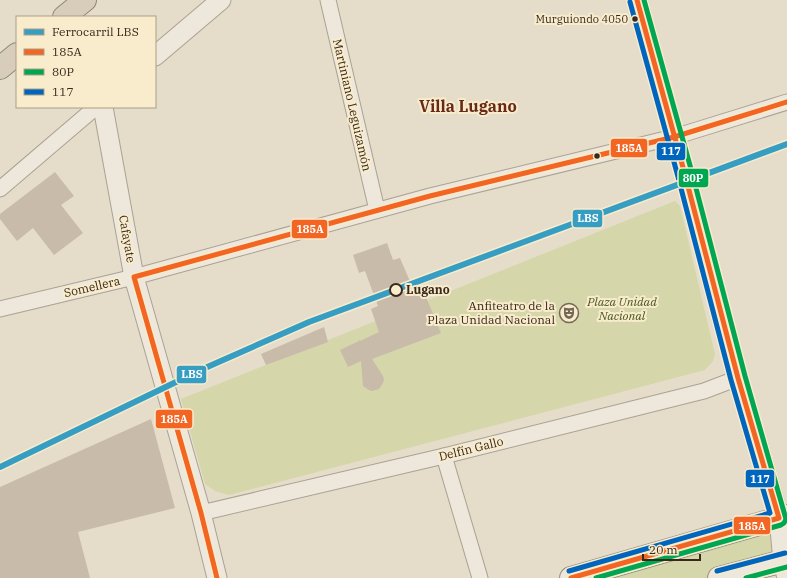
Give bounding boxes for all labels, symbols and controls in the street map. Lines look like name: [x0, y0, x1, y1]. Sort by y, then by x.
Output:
place label: Murguiondo 4050: [535, 12, 628, 26]
marker: Murguiondo 4050: [630, 14, 640, 24]
legend: [16, 16, 156, 108]
text: Ferrocarril LBS: [52, 24, 139, 39]
street label: Martiniano Leguizamón: [330, 37, 375, 173]
text: 185A: [52, 44, 83, 59]
text: 80P: [52, 64, 74, 79]
text: 117: [52, 84, 74, 99]
district label: Villa Lugano: [419, 96, 517, 116]
line badge: 185A: [610, 138, 648, 158]
text: 185A: [615, 141, 643, 155]
line badge: 117: [656, 142, 686, 161]
text: 117: [661, 144, 681, 158]
unlabelled marker: [592, 151, 602, 161]
line badge: 80P: [678, 168, 709, 188]
text: 80P: [683, 171, 704, 185]
line badge: LBS: [572, 209, 603, 228]
text: LBS: [577, 211, 599, 225]
street label: Cafayate: [116, 214, 139, 264]
line badge: 185A: [291, 219, 328, 239]
text: 185A: [296, 222, 324, 236]
street label: Somellera: [62, 273, 122, 300]
place label: Lugano: [406, 282, 450, 297]
marker: Lugano: [389, 283, 403, 297]
park label: Plaza Unidad Nacional: [586, 294, 657, 323]
place label: Anfiteatro de la Plaza Unidad Nacional: [427, 298, 555, 327]
theatre icon: Anfiteatro de la Plaza Unidad Nacional: [558, 302, 580, 324]
line badge: LBS: [176, 365, 207, 384]
text: LBS: [181, 367, 203, 381]
line badge: 185A: [155, 409, 193, 429]
text: 185A: [160, 412, 188, 426]
street label: Delfín Gallo: [437, 433, 505, 464]
line badge: 117: [745, 469, 775, 488]
text: 117: [750, 472, 770, 486]
line badge: 185A: [733, 516, 771, 535]
text: 185A: [738, 519, 766, 533]
scale bar: [643, 536, 700, 562]
text: 20 m: [649, 542, 678, 557]

